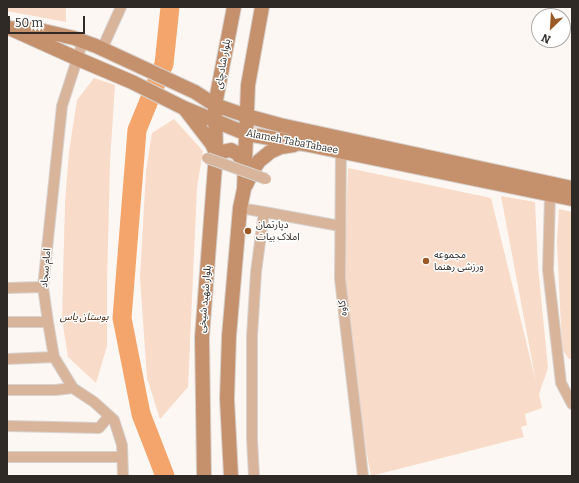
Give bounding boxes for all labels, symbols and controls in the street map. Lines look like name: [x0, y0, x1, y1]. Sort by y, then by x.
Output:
scale bar: [10, 8, 87, 34]
north arrow: [531, 8, 571, 48]
text: 50 m: [15, 16, 43, 30]
text: N: [540, 31, 553, 46]
street label: بلوار شادچای: [213, 38, 233, 90]
street label: Alameh TabaTabaee: [245, 127, 339, 157]
place label: دپارتمان املاک بیات: [256, 219, 300, 242]
marker: دپارتمان املاک بیات: [243, 226, 253, 236]
street label: امام سجاد: [38, 248, 54, 288]
place label: مجموعه ورزشی رهنما: [434, 249, 484, 272]
marker: مجموعه ورزشی رهنما: [421, 256, 431, 266]
street label: بلوار شهید شیخی: [196, 265, 214, 333]
street label: کاوه: [336, 300, 350, 316]
park label: بوستان یاس: [60, 311, 108, 323]

